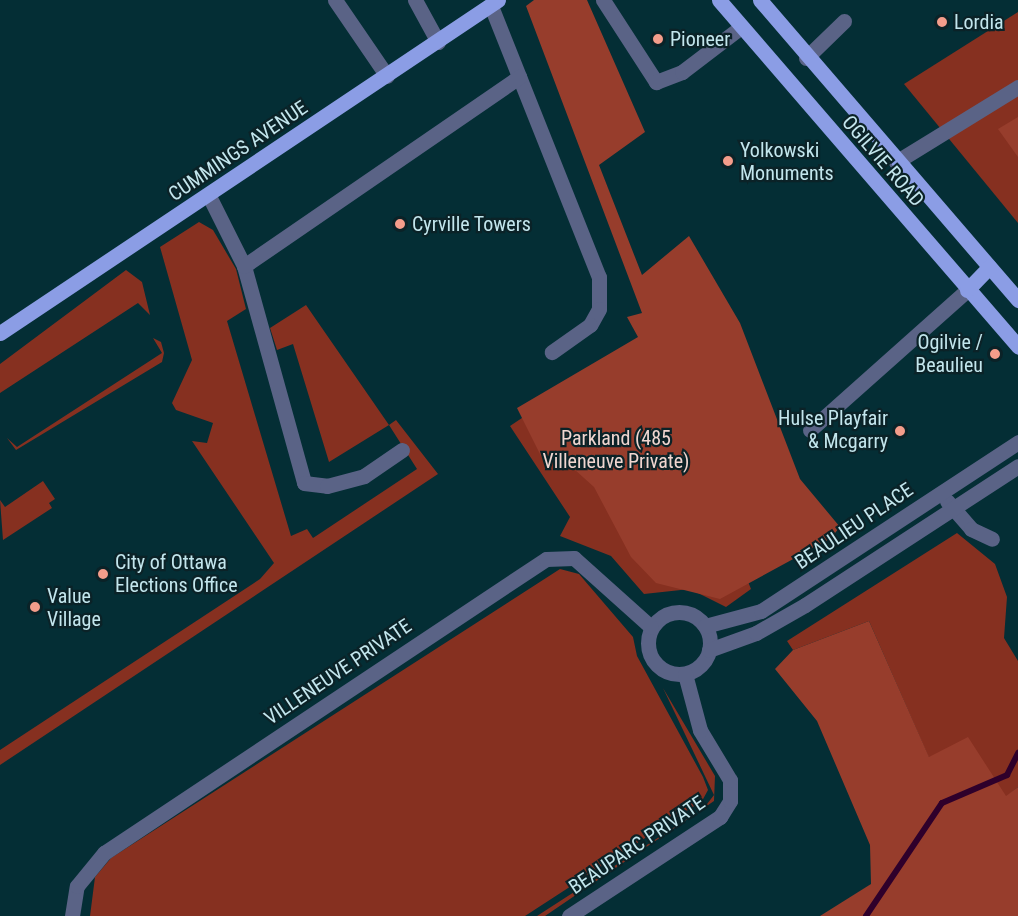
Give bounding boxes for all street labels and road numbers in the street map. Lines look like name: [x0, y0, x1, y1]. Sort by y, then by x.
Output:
street label: CUMMINGS AVENUE: [164, 96, 312, 206]
street label: OGILVIE ROAD: [837, 111, 929, 211]
street label: BEAULIEU PLACE: [790, 478, 918, 574]
street label: VILLENEUVE PRIVATE: [260, 614, 416, 730]
street label: BEAUPARC PRIVATE: [564, 791, 710, 899]

